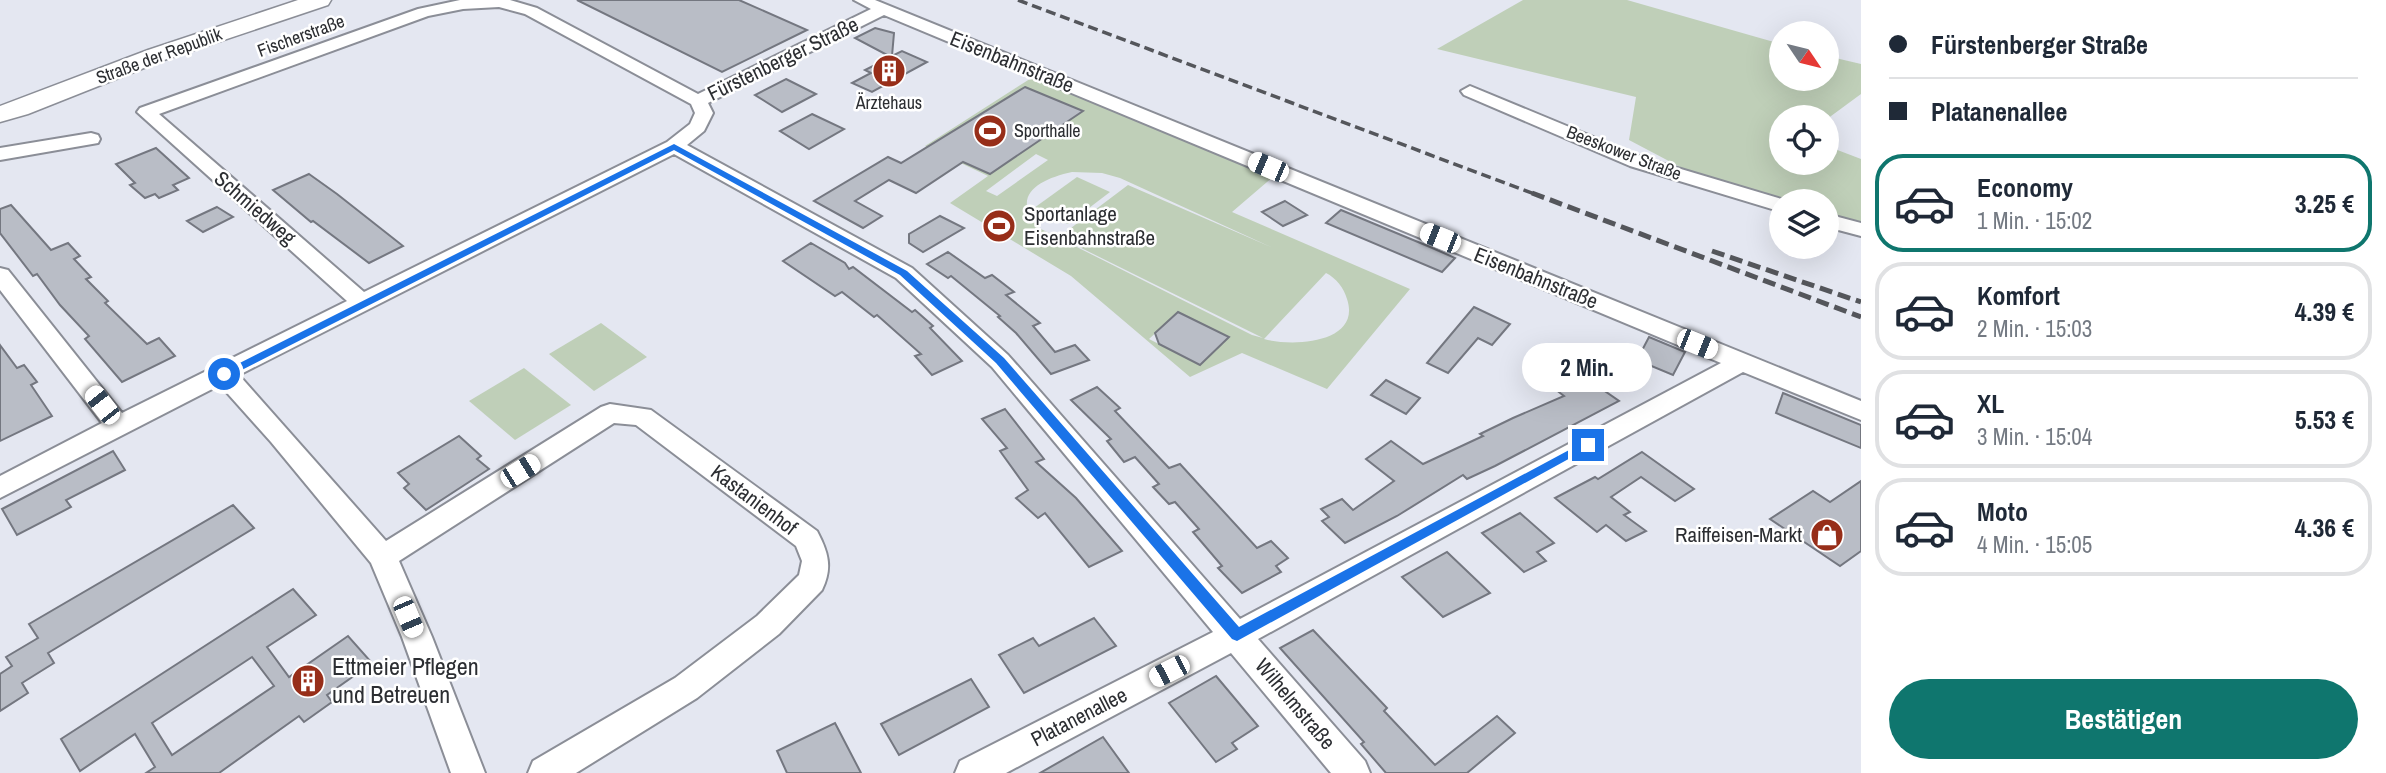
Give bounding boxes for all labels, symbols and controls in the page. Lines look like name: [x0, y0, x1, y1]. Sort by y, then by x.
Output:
street label: Fischerstraße: [254, 8, 348, 63]
street label: Fürstenberger Straße: [702, 9, 863, 108]
street label: Straße der Republik: [92, 21, 226, 90]
north arrow: [1769, 21, 1839, 91]
map controls: [1769, 21, 1839, 259]
street label: Eisenbahnstraße: [946, 24, 1078, 100]
text: Fürstenberger Straße: [1931, 27, 2148, 62]
building icon: Ärztehaus: [870, 52, 908, 90]
place label: Ärztehaus: [855, 90, 922, 115]
text: Platanenallee: [1931, 94, 2067, 129]
button: locate: [1769, 105, 1839, 175]
sports icon: Sporthalle: [971, 112, 1009, 150]
place label: Sporthalle: [1014, 118, 1080, 143]
street label: Beeskower Straße: [1563, 119, 1685, 186]
car: [1245, 149, 1292, 185]
street label: Schmiedweg: [208, 164, 303, 251]
text: Economy: [1977, 170, 2073, 205]
icon: car: [1893, 172, 1956, 235]
text: 3.25 €: [2295, 186, 2354, 221]
button: layers: [1769, 189, 1839, 259]
place label: Sportanlage Eisenbahnstraße: [1024, 199, 1155, 252]
text: 1 Min. · 15:02: [1977, 205, 2092, 236]
sports icon: Sportanlage Eisenbahnstraße: [980, 207, 1018, 245]
car: [1417, 220, 1464, 256]
street label: Eisenbahnstraße: [1470, 240, 1602, 316]
text: Komfort: [1977, 278, 2060, 313]
icon: car: [1893, 280, 1956, 343]
text: 4.39 €: [2295, 294, 2354, 329]
text: 2 Min. · 15:03: [1977, 313, 2092, 344]
car: [1674, 326, 1721, 362]
callout: 2 Min.: [1523, 344, 1653, 392]
text: 2 Min.: [1560, 352, 1614, 383]
route start: [208, 358, 240, 390]
car: [81, 382, 124, 428]
text: XL: [1977, 386, 2004, 421]
icon: car: [1893, 388, 1956, 451]
text: 5.53 €: [2295, 402, 2354, 437]
text: 3 Min. · 15:04: [1977, 421, 2092, 452]
route end: [1572, 429, 1604, 461]
car: [497, 451, 544, 491]
street label: Kastanienhof: [705, 457, 804, 542]
text: Moto: [1977, 494, 2028, 529]
icon: car: [1893, 496, 1956, 559]
text: 4.36 €: [2295, 510, 2354, 545]
shop icon: Raiffeisen-Markt: [1808, 516, 1846, 554]
place label: Raiffeisen-Markt: [1675, 520, 1802, 549]
text: 4 Min. · 15:05: [1977, 529, 2092, 560]
car: [391, 594, 426, 640]
place label: Ettmeier Pflegen und Betreuen: [332, 650, 479, 710]
car: [1146, 652, 1193, 690]
street label: Wilhelmstraße: [1249, 652, 1342, 756]
building icon: Ettmeier Pflegen und Betreuen: [289, 662, 327, 700]
button: Bestätigen: [1889, 679, 2358, 759]
street label: Platanenallee: [1026, 680, 1132, 753]

